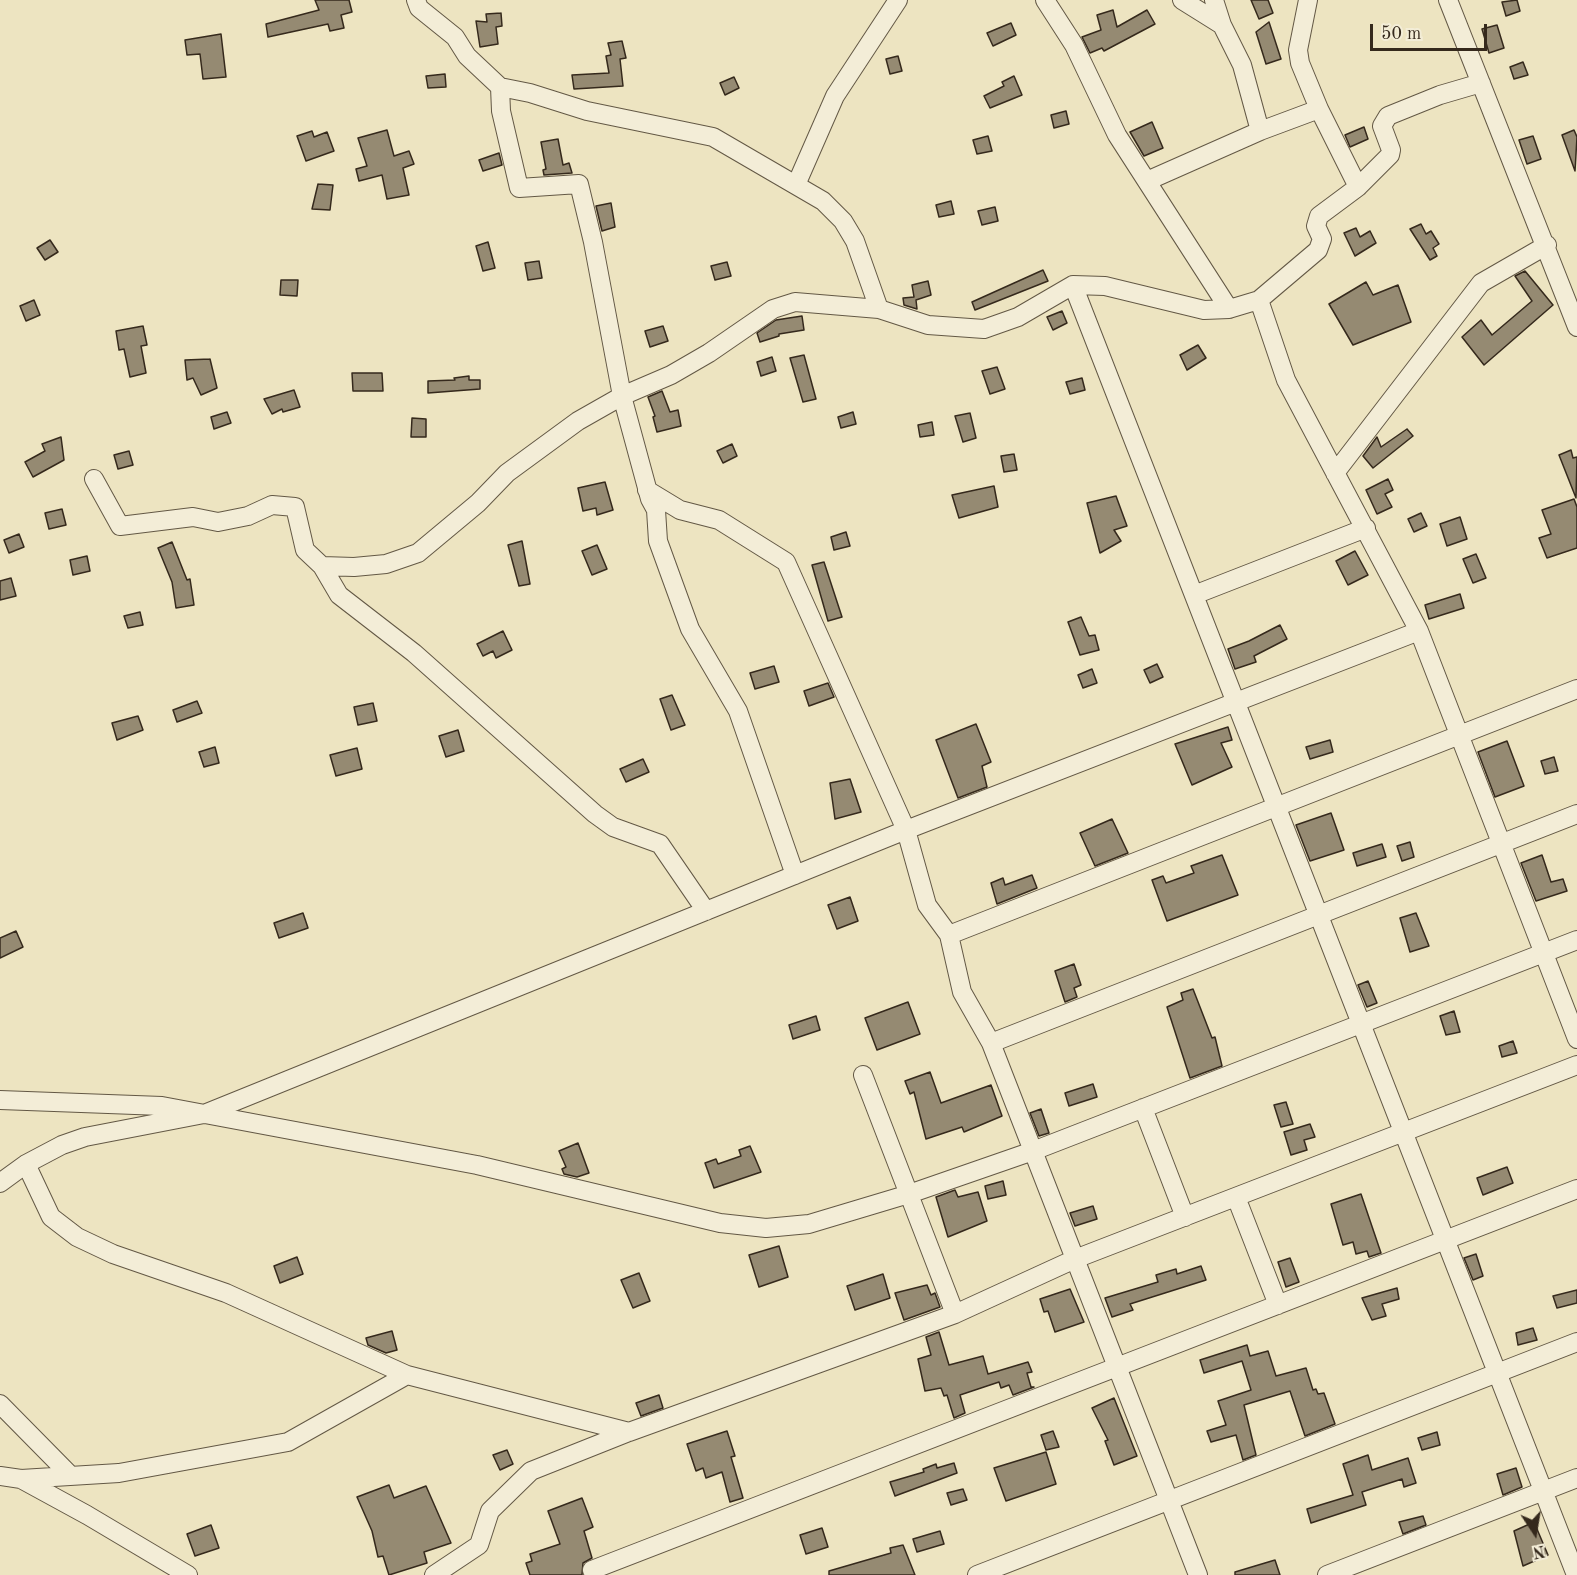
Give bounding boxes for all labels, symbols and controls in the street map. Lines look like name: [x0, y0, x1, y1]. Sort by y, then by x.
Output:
scale bar: [1373, 12, 1490, 50]
text: 50 m: [1381, 25, 1421, 43]
north arrow: [1505, 1503, 1565, 1563]
text: N: [1531, 1542, 1546, 1560]

